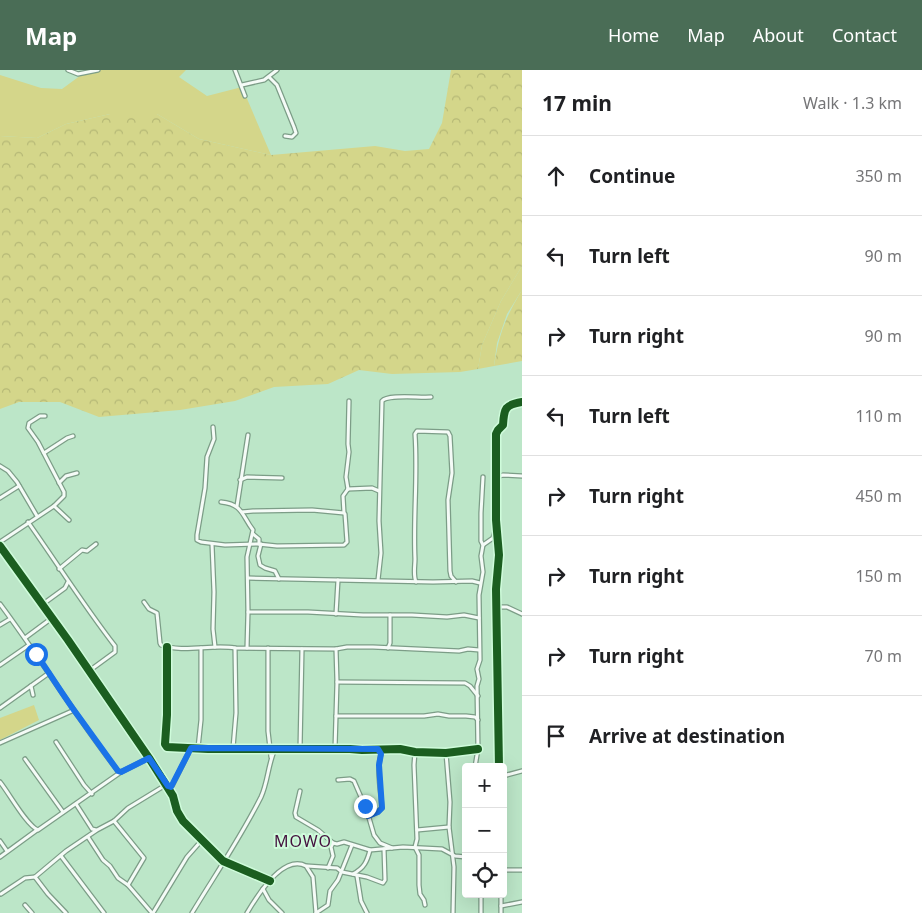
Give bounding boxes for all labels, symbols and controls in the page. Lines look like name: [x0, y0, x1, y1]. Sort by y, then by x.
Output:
text: Map: [25, 19, 77, 52]
text: Home: [608, 23, 659, 47]
text: Map: [687, 23, 725, 47]
text: About: [753, 23, 804, 47]
text: Contact: [832, 23, 897, 47]
text: 17 min: [542, 89, 612, 117]
text: Walk · 1.3 km: [803, 92, 902, 114]
icon: ahead: [542, 162, 570, 190]
text: Continue: [589, 163, 675, 189]
text: 350 m: [855, 165, 902, 187]
icon: left: [542, 242, 570, 270]
text: Turn left: [589, 243, 670, 269]
text: 90 m: [865, 245, 902, 267]
icon: right: [542, 322, 570, 350]
text: Turn right: [589, 323, 684, 349]
text: 90 m: [865, 325, 902, 347]
icon: left: [542, 402, 570, 430]
text: Turn left: [589, 403, 670, 429]
text: 110 m: [855, 405, 902, 427]
icon: right: [542, 482, 570, 510]
text: Turn right: [589, 483, 684, 509]
text: 450 m: [855, 485, 902, 507]
icon: right: [542, 562, 570, 590]
text: Turn right: [589, 563, 684, 589]
text: 150 m: [855, 565, 902, 587]
icon: right: [542, 642, 570, 670]
route start: [25, 643, 48, 666]
text: Turn right: [589, 643, 684, 669]
text: 70 m: [865, 645, 902, 667]
icon: arrive: [542, 722, 570, 750]
text: Arrive at destination: [589, 723, 785, 749]
map controls: [462, 763, 507, 898]
button: +: [462, 763, 507, 808]
route end: [354, 795, 377, 818]
button: −: [462, 808, 507, 853]
district label: MOWO: [274, 830, 332, 852]
button: locate: [462, 853, 507, 898]

